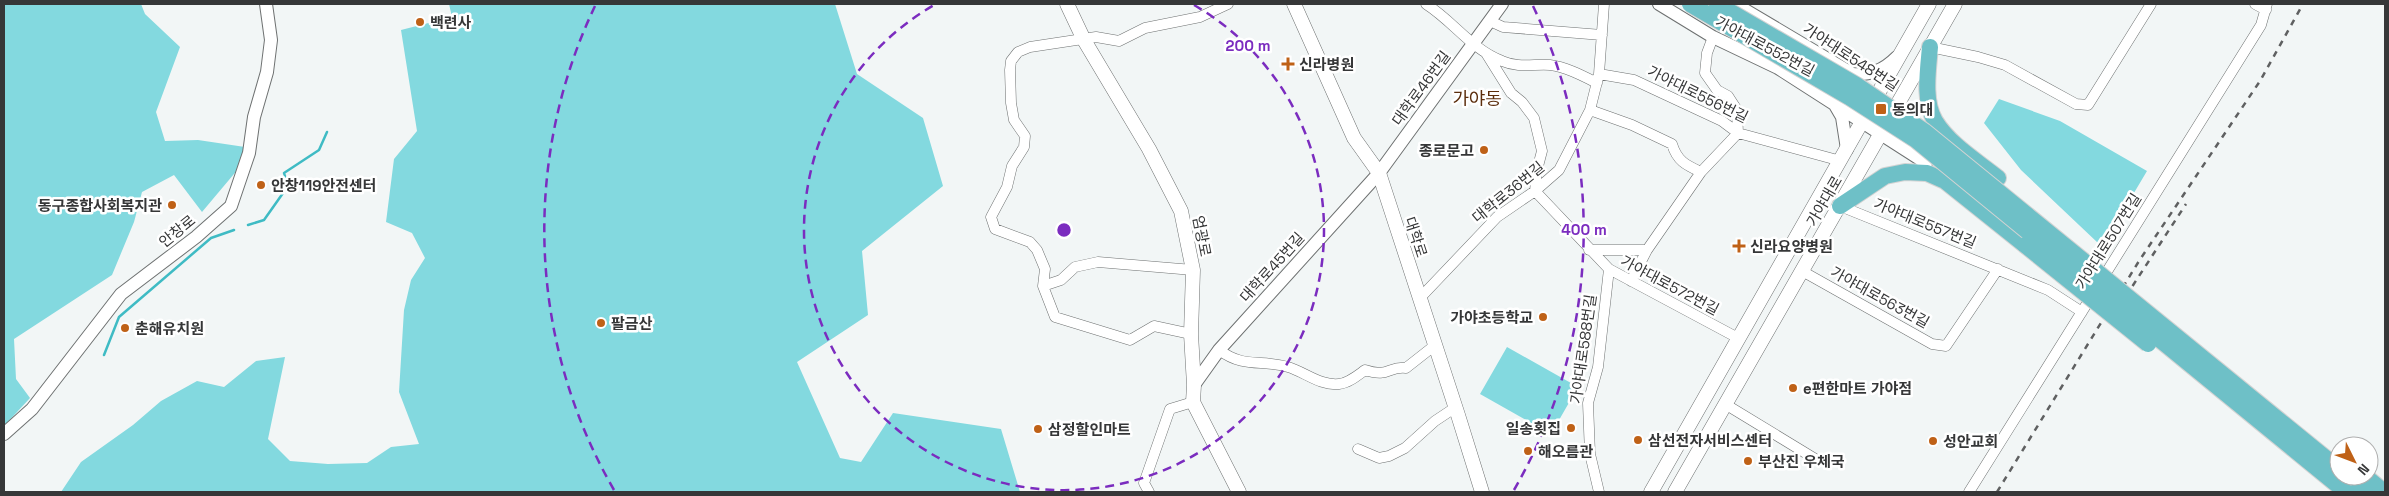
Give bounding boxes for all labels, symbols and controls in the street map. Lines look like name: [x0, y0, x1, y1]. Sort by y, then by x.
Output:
street label: 가야대로552번길: [1712, 12, 1818, 80]
place label: 백련사: [430, 13, 472, 32]
marker: 백련사: [414, 16, 426, 28]
street label: 가야대로548번길: [1799, 19, 1903, 95]
text: 200 m: [1226, 36, 1270, 55]
street label: 대학로46번길: [1388, 47, 1454, 129]
place label: 신라병원: [1299, 55, 1354, 74]
marker: 신라병원: [1281, 57, 1295, 71]
street label: 가야대로556번길: [1644, 61, 1752, 127]
district label: 가야동: [1452, 87, 1502, 110]
place label: 동의대: [1892, 100, 1933, 119]
marker: 동의대: [1874, 102, 1888, 116]
place label: 종로문고: [1419, 141, 1474, 160]
marker: 종로문고: [1478, 144, 1490, 156]
street label: 대학로36번길: [1468, 157, 1548, 227]
street label: 가야대로: [1802, 172, 1846, 230]
place label: 안창119안전센터: [271, 176, 377, 195]
marker: 안창119안전센터: [255, 179, 267, 191]
street label: 가야대로507번길: [2071, 189, 2145, 293]
street label: 가야대로557번길: [1871, 194, 1979, 252]
place label: 동구종합사회복지관: [38, 196, 162, 215]
marker: 동구종합사회복지관: [166, 199, 178, 211]
street label: 안창로: [155, 211, 199, 251]
street label: 엄광로: [1189, 214, 1215, 258]
street label: 대학로: [1401, 214, 1431, 260]
text: 400 m: [1561, 220, 1607, 239]
centre of rings: [1055, 221, 1073, 239]
street label: 대학로45번길: [1236, 228, 1308, 306]
place label: 신라요양병원: [1750, 237, 1833, 256]
marker: 신라요양병원: [1732, 239, 1746, 253]
street label: 가야대로572번길: [1617, 251, 1723, 319]
street label: 가야대로563번길: [1827, 262, 1933, 332]
street label: 가야대로588번길: [1566, 293, 1600, 405]
place label: 가야초등학교: [1450, 308, 1533, 327]
marker: 가야초등학교: [1537, 311, 1549, 323]
place label: 팔금산: [611, 314, 653, 333]
marker: 팔금산: [595, 317, 607, 329]
place label: 춘해유치원: [135, 319, 204, 338]
marker: 춘해유치원: [119, 322, 131, 334]
place label: e편한마트 가야점: [1803, 379, 1912, 398]
marker: e편한마트 가야점: [1787, 382, 1799, 394]
place label: 일송횟집: [1506, 419, 1561, 438]
place label: 삼정할인마트: [1048, 420, 1131, 439]
marker: 일송횟집: [1565, 422, 1577, 434]
marker: 삼정할인마트: [1032, 423, 1044, 435]
place label: 삼선전자서비스센터: [1648, 431, 1772, 450]
place label: 성안교회: [1943, 432, 1998, 451]
marker: 삼선전자서비스센터: [1632, 434, 1644, 446]
marker: 성안교회: [1927, 435, 1939, 447]
north arrow: [2329, 436, 2379, 486]
place label: 해오름관: [1538, 442, 1593, 461]
marker: 해오름관: [1522, 445, 1534, 457]
place label: 부산진 우체국: [1758, 452, 1845, 471]
marker: 부산진 우체국: [1742, 455, 1754, 467]
text: N: [2354, 460, 2373, 479]

